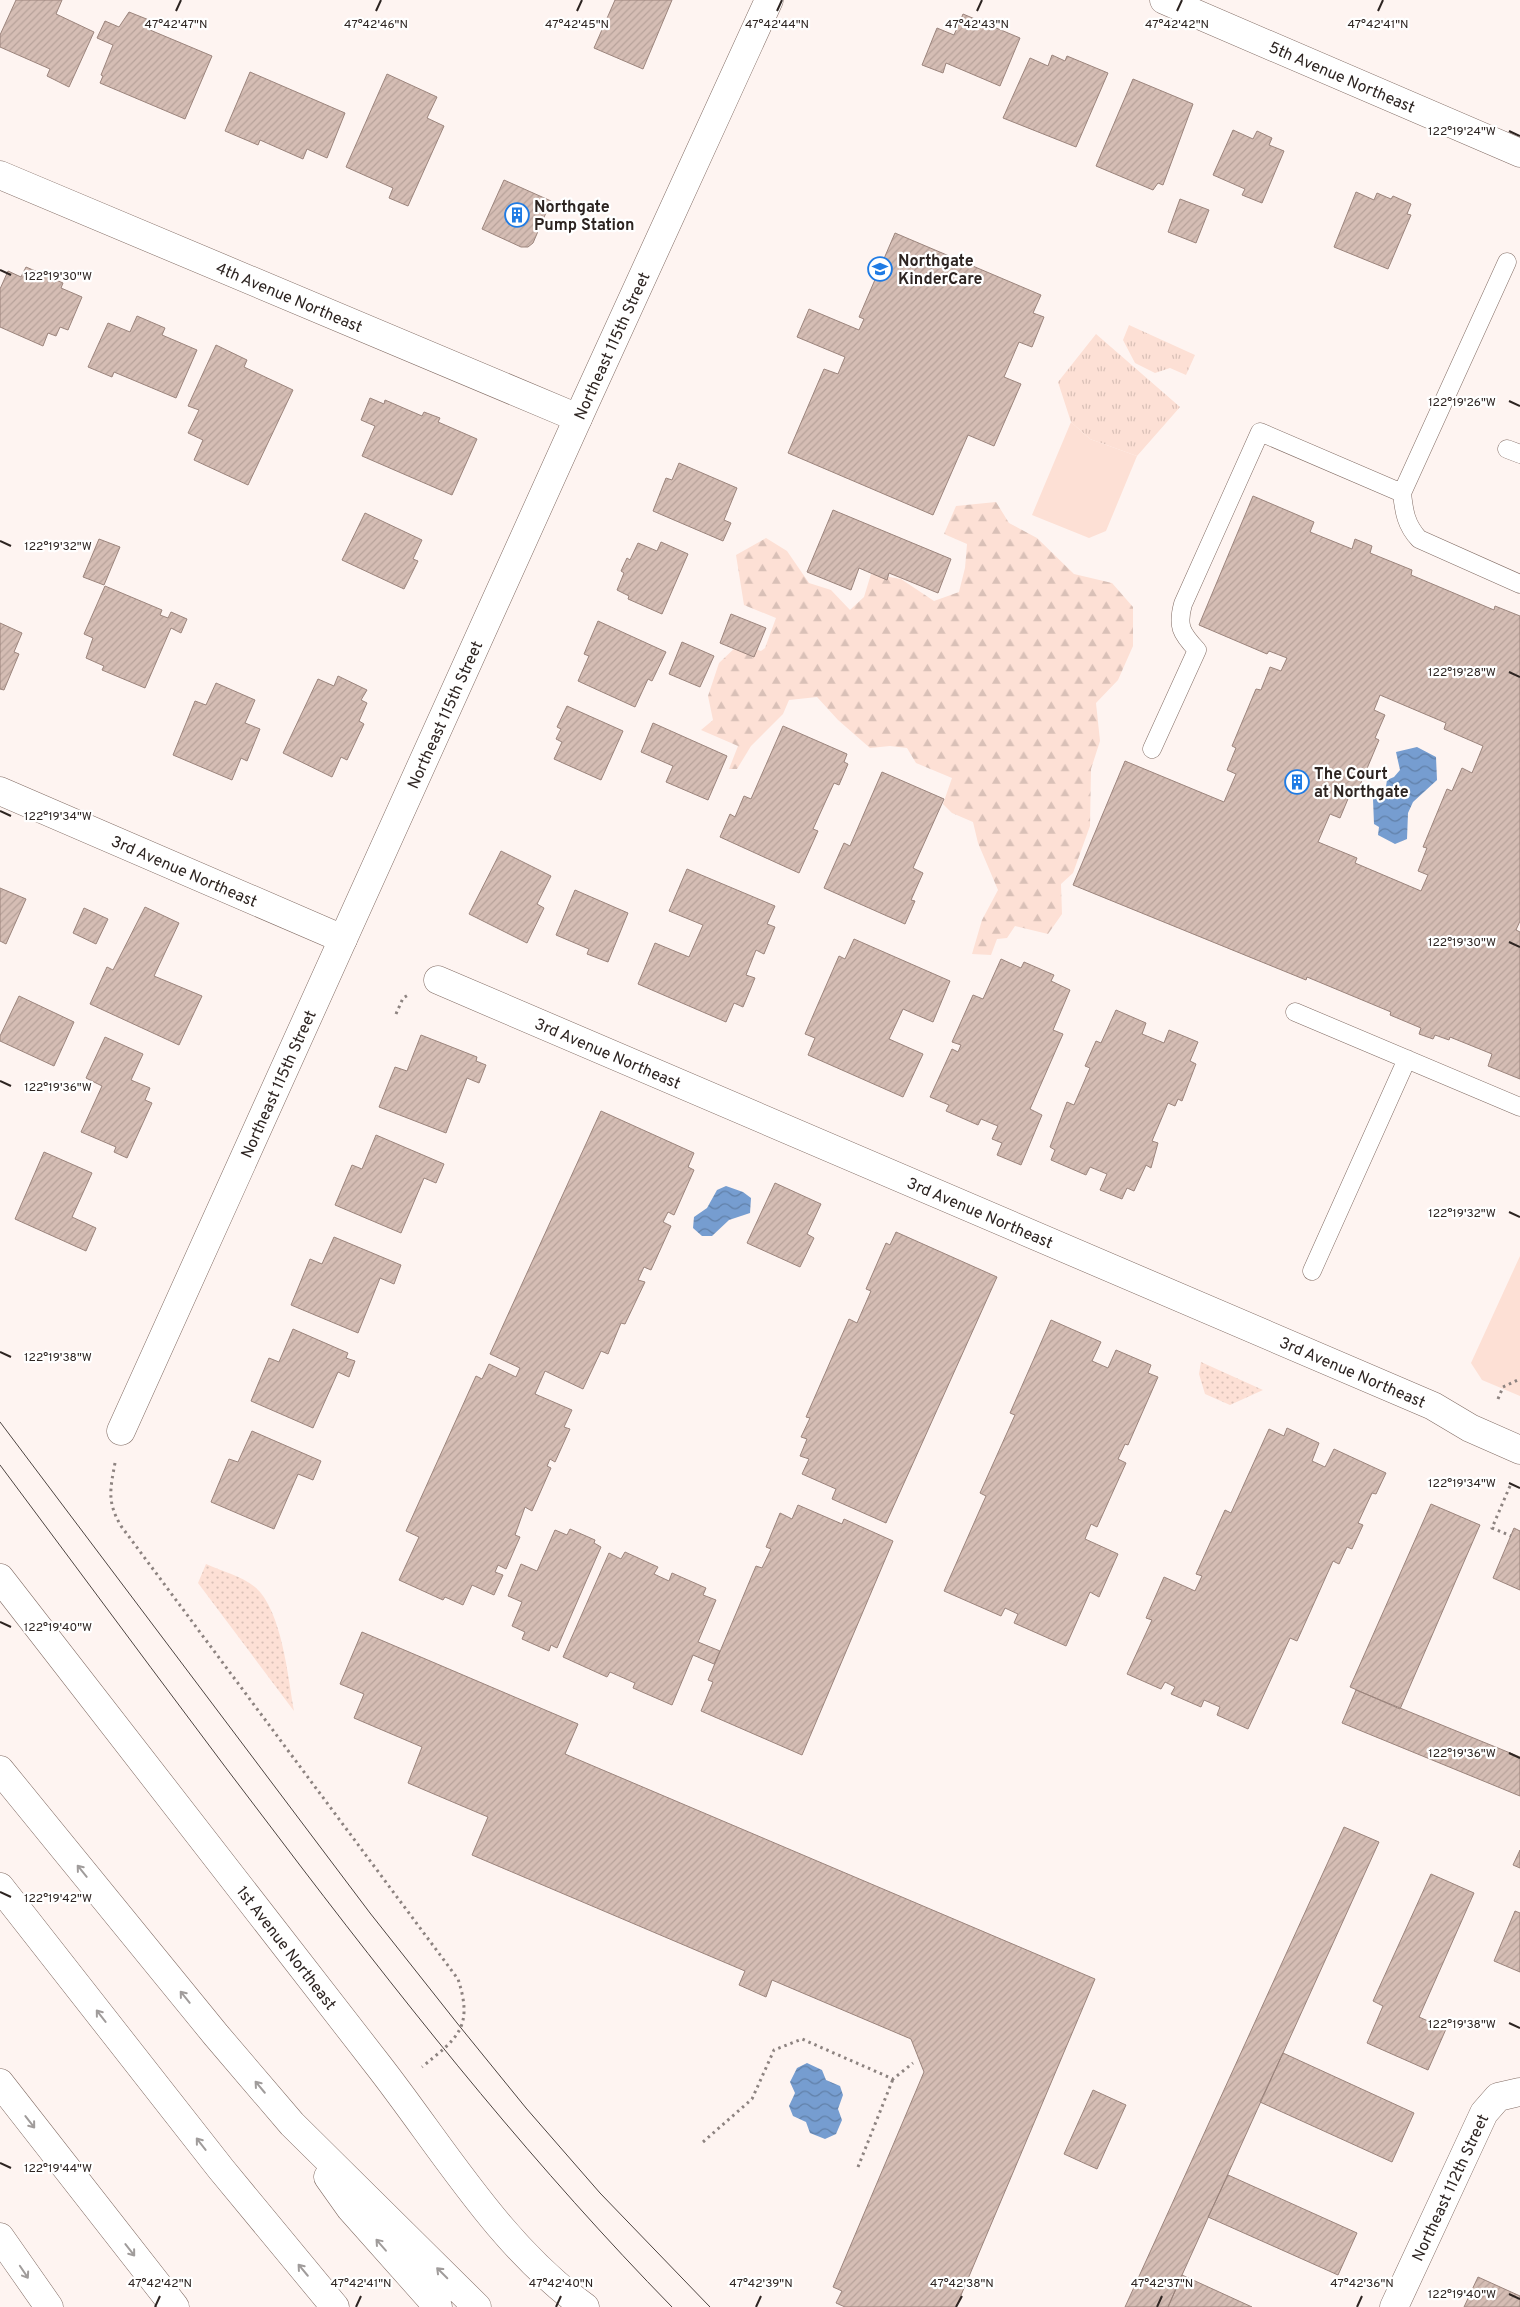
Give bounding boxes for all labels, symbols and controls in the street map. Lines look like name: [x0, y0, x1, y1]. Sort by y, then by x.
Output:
text: 47°42'47"N: [145, 17, 207, 33]
text: 47°42'46"N: [344, 17, 408, 33]
text: 47°42'45"N: [545, 17, 609, 33]
text: 47°42'44"N: [745, 17, 809, 33]
text: 47°42'43"N: [945, 17, 1009, 33]
text: 47°42'42"N: [1145, 17, 1209, 33]
text: 47°42'41"N: [1347, 17, 1409, 33]
street label: 5th Avenue Northeast: [1265, 38, 1418, 119]
text: 122°19'24"W: [1428, 124, 1496, 140]
place label: Northgate Pump Station: [534, 198, 634, 236]
building icon: Northgate Pump Station: [504, 202, 530, 228]
place label: Northgate KinderCare: [898, 252, 983, 290]
school or university icon: Northgate KinderCare: [867, 256, 893, 282]
street label: 4th Avenue Northeast: [212, 259, 365, 338]
text: 122°19'30"W: [24, 269, 92, 285]
street label: Northeast 115th Street: [571, 269, 655, 423]
text: 122°19'26"W: [1428, 395, 1496, 411]
text: 122°19'32"W: [24, 539, 92, 555]
street label: Northeast 115th Street: [404, 638, 488, 793]
text: 122°19'28"W: [1428, 665, 1496, 681]
place label: The Court at Northgate: [1314, 765, 1409, 803]
building icon: The Court at Northgate: [1284, 769, 1310, 795]
text: 122°19'34"W: [24, 809, 92, 825]
street label: 3rd Avenue Northeast: [108, 832, 260, 913]
text: 122°19'30"W: [1428, 935, 1496, 951]
street label: Northeast 115th Street: [237, 1007, 322, 1162]
street label: 3rd Avenue Northeast: [531, 1015, 683, 1095]
text: 122°19'36"W: [24, 1080, 92, 1096]
street label: 3rd Avenue Northeast: [904, 1174, 1056, 1254]
text: 122°19'32"W: [1428, 1206, 1496, 1222]
street label: 3rd Avenue Northeast: [1276, 1333, 1428, 1414]
text: 122°19'38"W: [24, 1350, 92, 1366]
text: 122°19'34"W: [1428, 1476, 1496, 1492]
text: 122°19'40"W: [24, 1620, 92, 1636]
text: 122°19'36"W: [1428, 1746, 1496, 1762]
one-way arrow: [77, 1865, 88, 1878]
street label: 1st Avenue Northeast: [231, 1883, 340, 2015]
text: 122°19'42"W: [24, 1891, 92, 1907]
one-way arrow: [179, 1991, 190, 2004]
one-way arrow: [95, 2010, 106, 2023]
text: 122°19'38"W: [1428, 2017, 1496, 2033]
one-way arrow: [255, 2081, 266, 2094]
street label: Northeast 112th Street: [1409, 2111, 1494, 2265]
one-way arrow: [25, 2115, 35, 2129]
one-way arrow: [195, 2138, 206, 2151]
text: 122°19'44"W: [24, 2161, 92, 2177]
one-way arrow: [376, 2239, 387, 2252]
one-way arrow: [124, 2243, 135, 2256]
one-way arrow: [298, 2264, 309, 2277]
one-way arrow: [19, 2265, 29, 2279]
one-way arrow: [437, 2267, 449, 2279]
text: 47°42'42"N: [128, 2276, 192, 2292]
text: 47°42'41"N: [330, 2276, 392, 2292]
text: 47°42'40"N: [529, 2276, 593, 2292]
text: 47°42'39"N: [729, 2276, 793, 2292]
text: 47°42'38"N: [930, 2276, 994, 2292]
text: 47°42'37"N: [1131, 2276, 1193, 2292]
text: 47°42'36"N: [1330, 2276, 1394, 2292]
text: 122°19'40"W: [1428, 2287, 1496, 2303]

